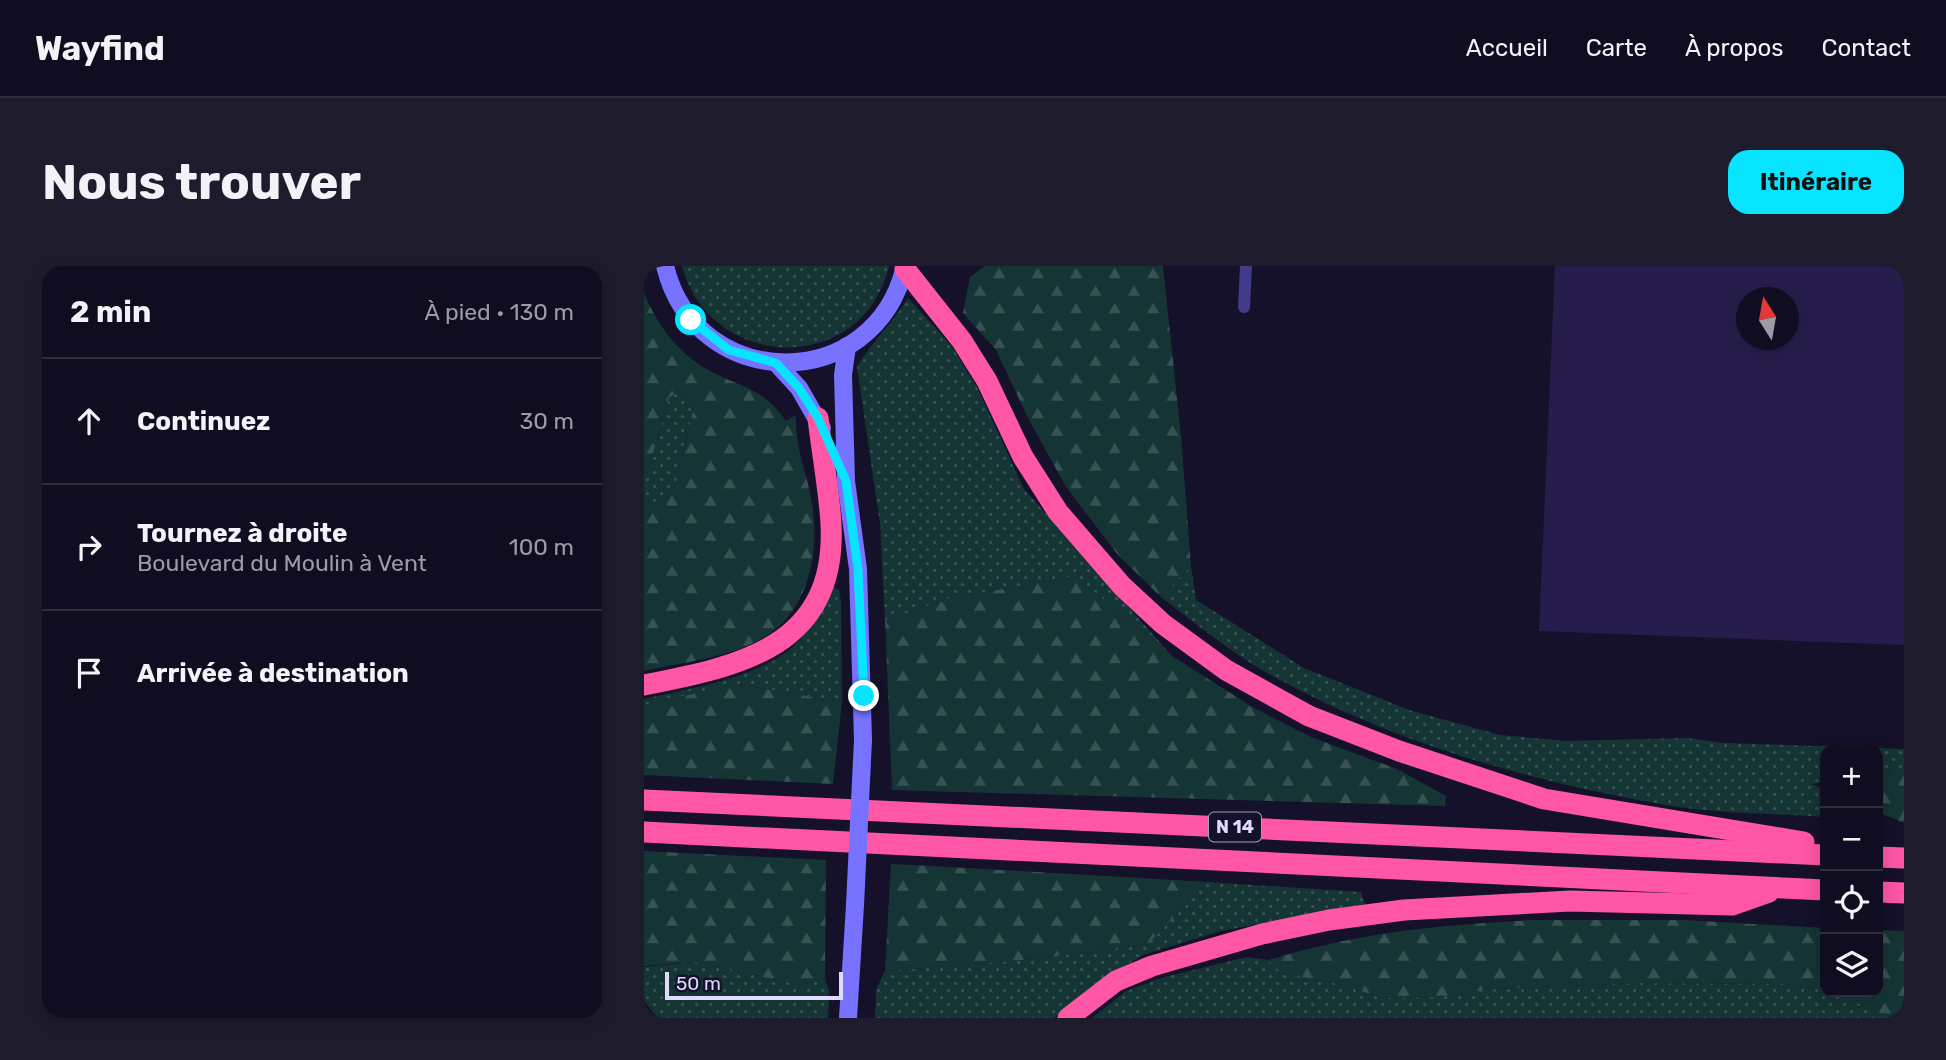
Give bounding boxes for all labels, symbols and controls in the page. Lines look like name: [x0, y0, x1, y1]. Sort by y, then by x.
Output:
text: Wayfind: [35, 29, 165, 68]
text: Accueil: [1466, 34, 1548, 62]
text: Carte: [1586, 34, 1647, 62]
text: À propos: [1685, 34, 1784, 62]
text: Contact: [1822, 34, 1911, 62]
button: Itinéraire: [1728, 150, 1904, 214]
text: Nous trouver: [42, 153, 361, 211]
north arrow: [1736, 287, 1799, 350]
text: 2 min: [70, 294, 151, 330]
text: À pied · 130 m: [425, 298, 574, 326]
route start: [675, 304, 706, 335]
icon: ahead: [70, 402, 108, 440]
text: Continuez: [137, 406, 270, 437]
text: 30 m: [519, 407, 574, 435]
text: Tournez à droite: [137, 518, 347, 549]
icon: right: [70, 528, 108, 566]
text: 100 m: [509, 533, 574, 561]
text: Boulevard du Moulin à Vent: [137, 549, 427, 577]
icon: arrive: [70, 654, 108, 692]
text: Arrivée à destination: [137, 658, 409, 689]
route end: [848, 680, 879, 711]
map controls: [1820, 745, 1883, 997]
button: +: [1820, 745, 1883, 808]
button: −: [1820, 808, 1883, 871]
road number: N 14: [1209, 812, 1261, 842]
button: locate: [1820, 871, 1883, 934]
button: layers: [1820, 934, 1883, 997]
scale bar: [665, 969, 844, 1001]
text: 50 m: [676, 972, 721, 995]

